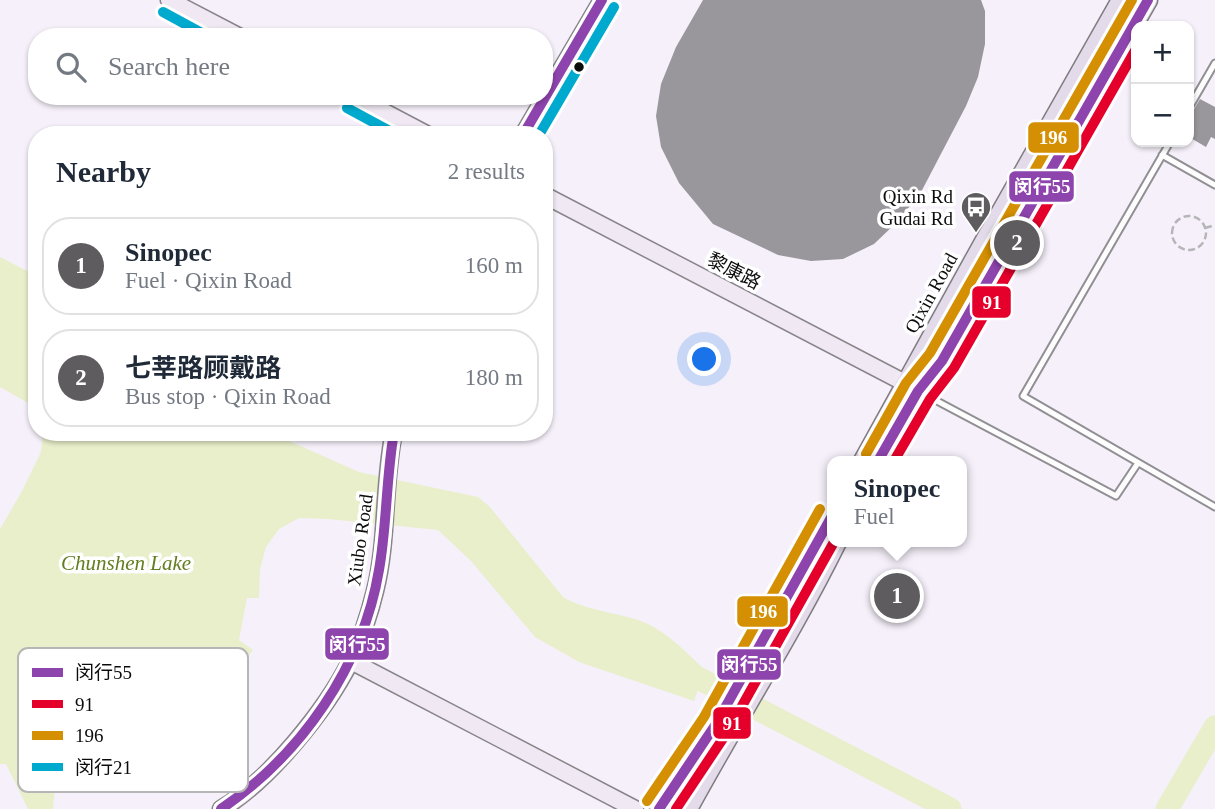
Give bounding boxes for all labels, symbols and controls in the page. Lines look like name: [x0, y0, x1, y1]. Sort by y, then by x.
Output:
map controls: [1131, 21, 1194, 147]
button: +: [1131, 21, 1194, 84]
search box: [28, 28, 553, 105]
icon: search: [52, 48, 90, 86]
text: Search here: [108, 52, 230, 81]
unlabelled marker: [572, 60, 586, 74]
button: −: [1131, 84, 1194, 147]
line badge: 196: [1027, 121, 1080, 154]
text: 196: [1039, 127, 1067, 148]
text: Nearby: [56, 155, 151, 188]
text: 2 results: [448, 159, 525, 184]
line badge: 闵行55: [1008, 170, 1075, 203]
text: 闵行55: [1013, 176, 1071, 197]
place label: Qixin Rd Gudai Rd: [880, 186, 953, 229]
bus stop icon: Qixin Rd Gudai Rd: [959, 190, 993, 234]
pin: 2: [994, 217, 1040, 269]
text: Sinopec: [125, 238, 212, 267]
street label: 黎康路: [704, 249, 764, 293]
street label: Qixin Road: [900, 249, 962, 337]
text: 1: [75, 253, 87, 278]
text: 160 m: [465, 253, 523, 278]
text: Fuel · Qixin Road: [125, 268, 292, 293]
line badge: 91: [971, 285, 1012, 319]
text: 91: [983, 292, 1002, 313]
your location: [687, 342, 721, 376]
text: 七莘路顾戴路: [125, 354, 281, 383]
text: 2: [75, 365, 87, 390]
text: 180 m: [465, 365, 523, 390]
text: Bus stop · Qixin Road: [125, 384, 331, 409]
popup: [827, 456, 967, 547]
text: Sinopec: [854, 474, 940, 503]
street label: Xiubo Road: [343, 492, 377, 587]
text: Fuel: [854, 504, 895, 529]
water label: Chunshen Lake: [61, 551, 191, 575]
pin: 1: [874, 570, 920, 622]
line badge: 196: [736, 595, 789, 628]
text: 196: [749, 601, 777, 622]
line badge: 闵行55: [324, 627, 390, 661]
text: 闵行55: [328, 634, 386, 655]
legend: [18, 648, 248, 792]
line badge: 闵行55: [716, 648, 782, 681]
text: 闵行55: [720, 654, 778, 675]
text: 闵行55: [75, 662, 132, 683]
text: 91: [75, 694, 94, 715]
line badge: 91: [712, 706, 752, 740]
text: 91: [723, 713, 742, 734]
text: 196: [75, 725, 104, 746]
text: 闵行21: [75, 757, 132, 778]

